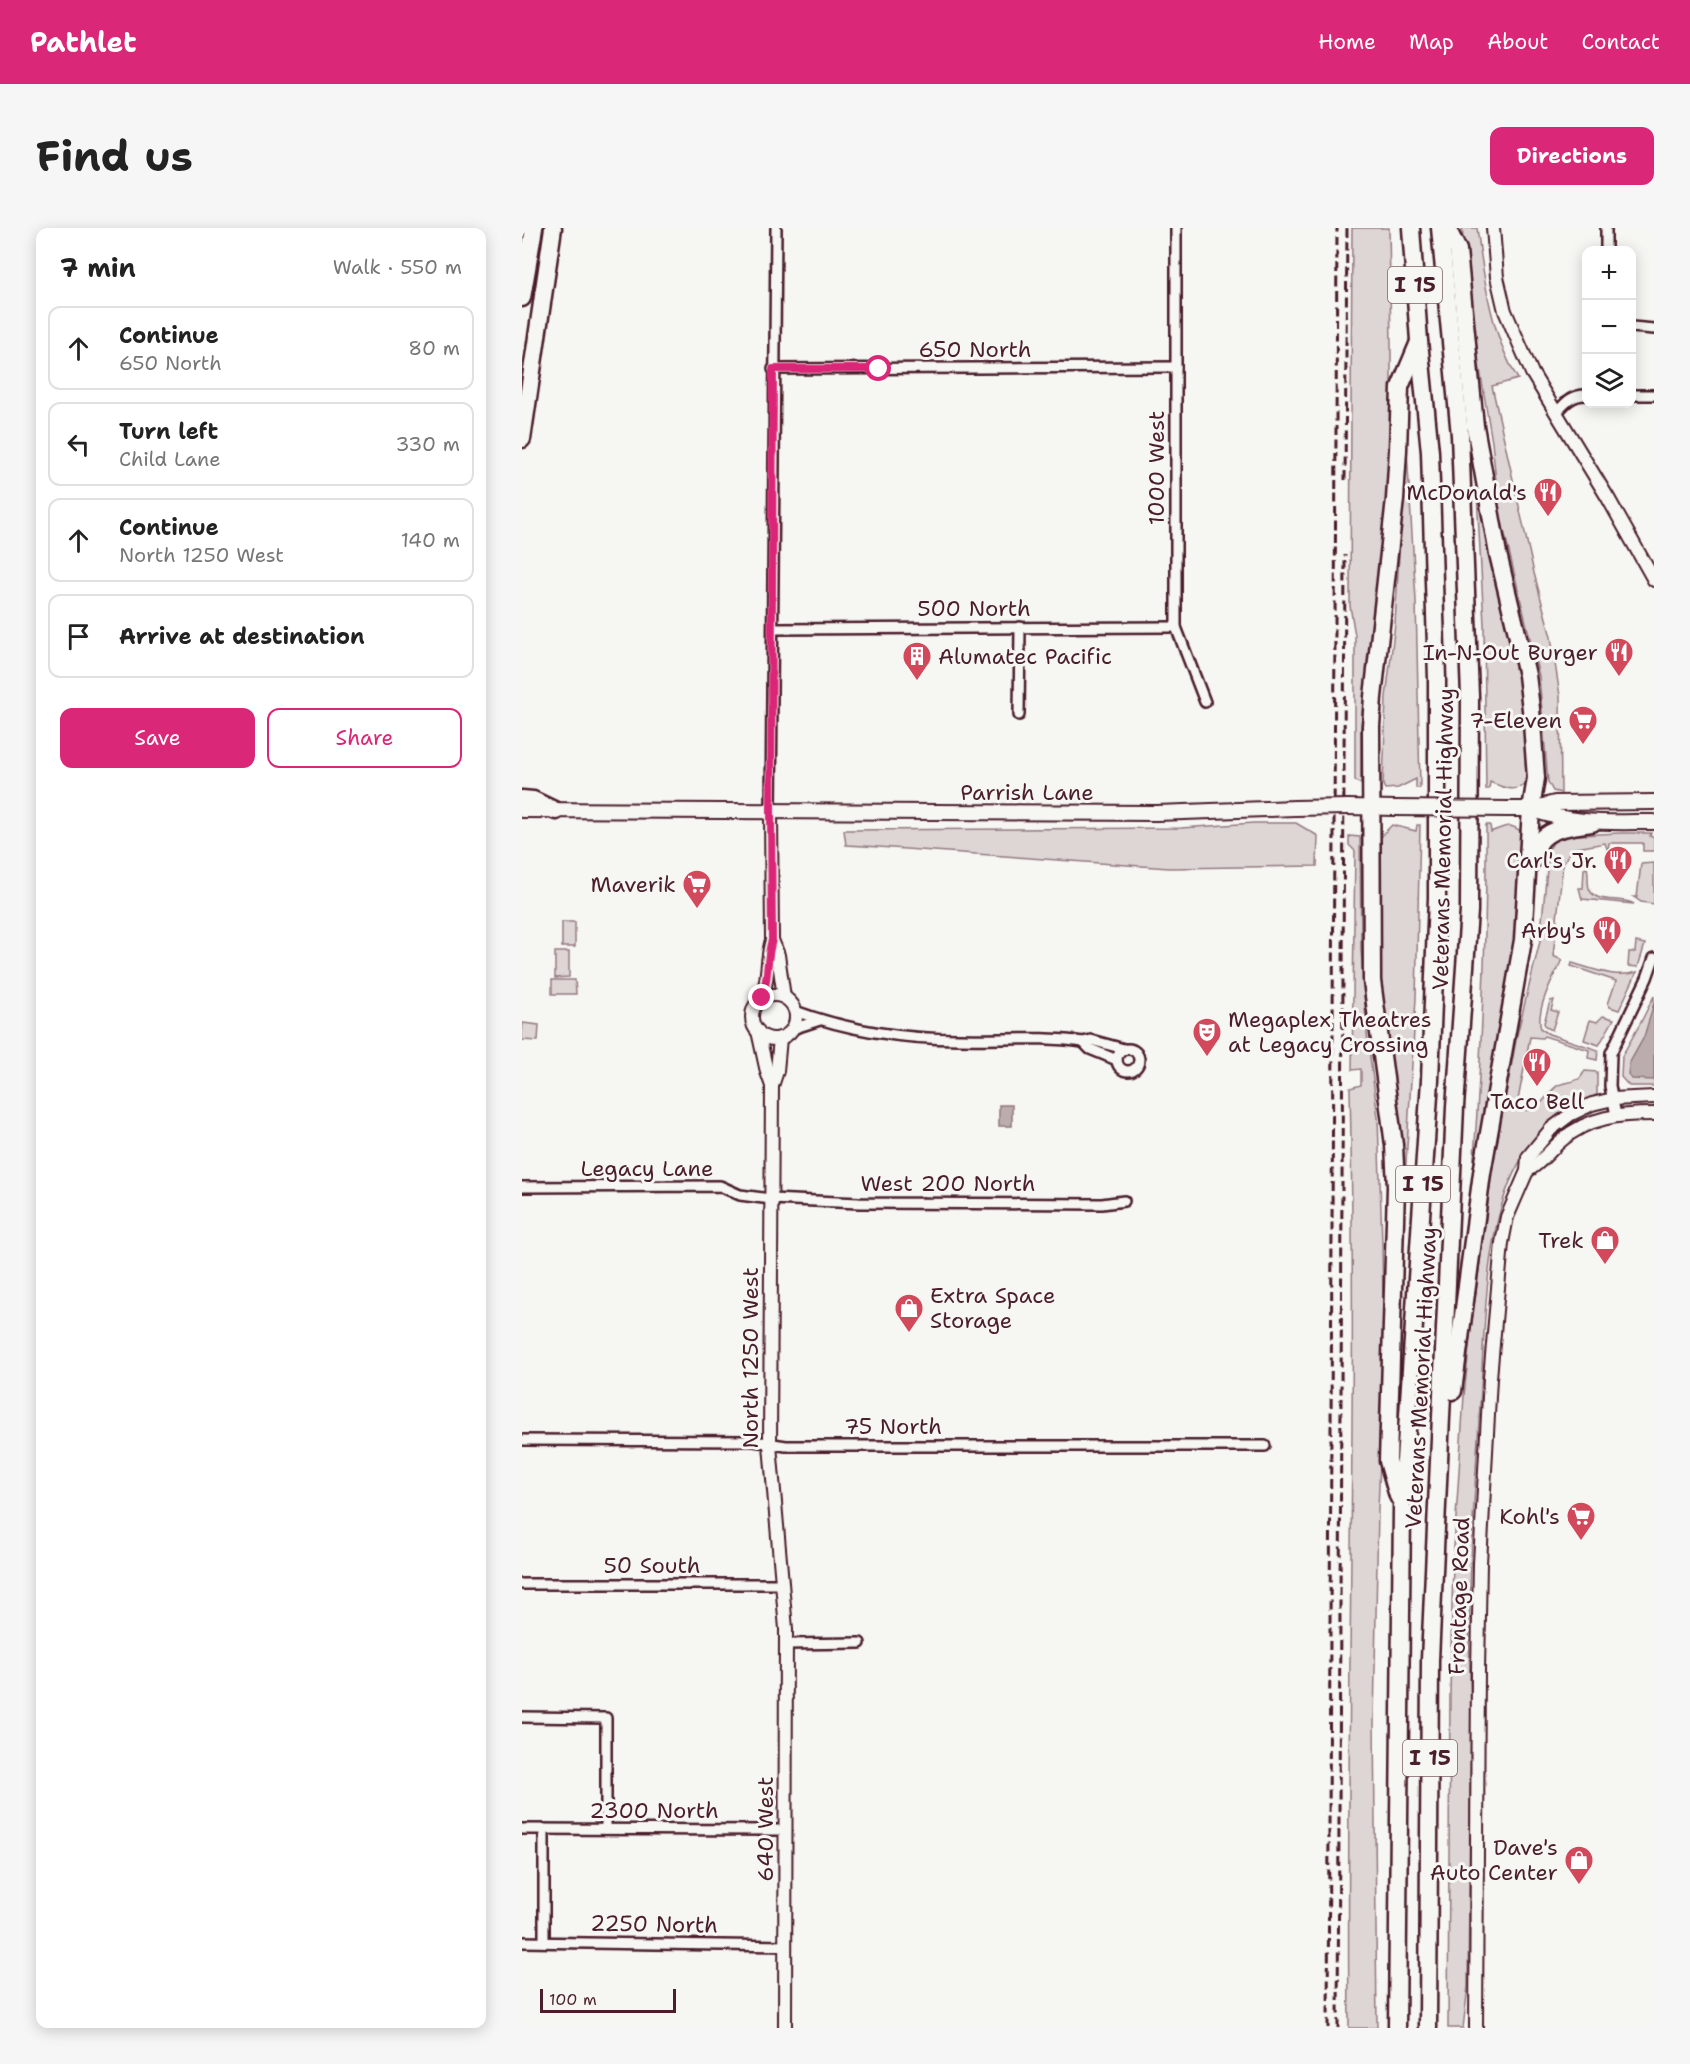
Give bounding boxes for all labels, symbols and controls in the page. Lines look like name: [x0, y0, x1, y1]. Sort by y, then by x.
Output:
text: Pathlet: [30, 23, 137, 61]
text: Home: [1318, 28, 1376, 56]
text: Map: [1409, 28, 1454, 56]
text: About: [1487, 28, 1548, 56]
text: Contact: [1581, 28, 1660, 56]
button: Directions: [1490, 127, 1654, 185]
text: Find us: [36, 128, 193, 184]
map controls: [1582, 246, 1636, 408]
button: +: [1582, 246, 1636, 300]
text: 7 min: [60, 250, 136, 285]
text: Walk · 550 m: [333, 254, 462, 280]
road number: I 15: [1388, 267, 1442, 303]
button: −: [1582, 300, 1636, 354]
text: Continue: [119, 321, 219, 350]
icon: ahead: [62, 332, 95, 365]
text: 80 m: [408, 335, 460, 361]
street label: 650 North: [919, 335, 1031, 364]
text: 650 North: [119, 350, 222, 376]
button: layers: [1582, 354, 1636, 408]
route start: [865, 355, 891, 381]
street label: 1000 West: [1142, 411, 1171, 525]
text: Turn left: [119, 417, 218, 446]
icon: left: [62, 428, 95, 461]
text: 330 m: [396, 431, 460, 457]
text: Child Lane: [119, 446, 221, 472]
restaurant icon: McDonald's: [1532, 476, 1564, 518]
place label: McDonald's: [1406, 478, 1527, 507]
text: Continue: [119, 513, 219, 542]
icon: ahead: [62, 524, 95, 557]
text: 140 m: [401, 527, 460, 553]
text: North 1250 West: [119, 542, 284, 568]
street label: 500 North: [917, 594, 1031, 623]
icon: arrive: [62, 620, 95, 653]
text: Arrive at destination: [119, 622, 365, 651]
restaurant icon: In-N-Out Burger: [1603, 636, 1635, 678]
place label: In-N-Out Burger: [1423, 638, 1598, 667]
building icon: Alumatec Pacific: [901, 640, 933, 682]
place label: Alumatec Pacific: [938, 642, 1112, 671]
street label: Veterans Memorial Highway: [1426, 688, 1460, 990]
supermarket icon: 7-Eleven: [1567, 704, 1599, 746]
place label: 7-Eleven: [1469, 706, 1562, 735]
button: Save: [60, 708, 255, 768]
button: Share: [267, 708, 462, 768]
street label: Parrish Lane: [960, 778, 1094, 807]
restaurant icon: Carl's Jr.: [1602, 844, 1634, 886]
place label: Carl's Jr.: [1506, 846, 1597, 875]
supermarket icon: Maverik: [681, 868, 713, 910]
place label: Maverik: [590, 870, 676, 899]
restaurant icon: Arby's: [1591, 914, 1623, 956]
place label: Arby's: [1521, 916, 1586, 945]
route end: [748, 984, 774, 1010]
place label: Megaplex Theatres at Legacy Crossing: [1228, 1005, 1432, 1059]
theatre icon: Megaplex Theatres at Legacy Crossing: [1191, 1016, 1223, 1058]
restaurant icon: Taco Bell: [1521, 1046, 1553, 1088]
place label: Taco Bell: [1490, 1087, 1584, 1116]
street label: Legacy Lane: [581, 1154, 713, 1183]
road number: I 15: [1396, 1166, 1450, 1202]
street label: West 200 North: [860, 1169, 1036, 1198]
shop icon: Trek: [1589, 1224, 1621, 1266]
street label: Veterans Memorial Highway: [1399, 1226, 1443, 1530]
place label: Trek: [1538, 1226, 1584, 1255]
street label: North 1250 West: [736, 1267, 765, 1449]
place label: Extra Space Storage: [930, 1281, 1056, 1335]
shop icon: Extra Space Storage: [893, 1292, 925, 1334]
street label: 75 North: [844, 1412, 942, 1441]
supermarket icon: Kohl's: [1565, 1500, 1597, 1542]
place label: Kohl's: [1499, 1502, 1560, 1531]
street label: Frontage Road: [1442, 1516, 1476, 1676]
street label: 50 South: [603, 1551, 701, 1580]
road number: I 15: [1403, 1740, 1457, 1776]
street label: 640 West: [751, 1776, 780, 1882]
street label: 2300 North: [589, 1796, 719, 1825]
place label: Dave's Auto Center: [1430, 1833, 1558, 1887]
shop icon: Dave's Auto Center: [1563, 1844, 1595, 1886]
street label: 2250 North: [590, 1908, 718, 1940]
scale bar: [540, 1986, 676, 2014]
text: 100 m: [549, 1989, 597, 2010]

